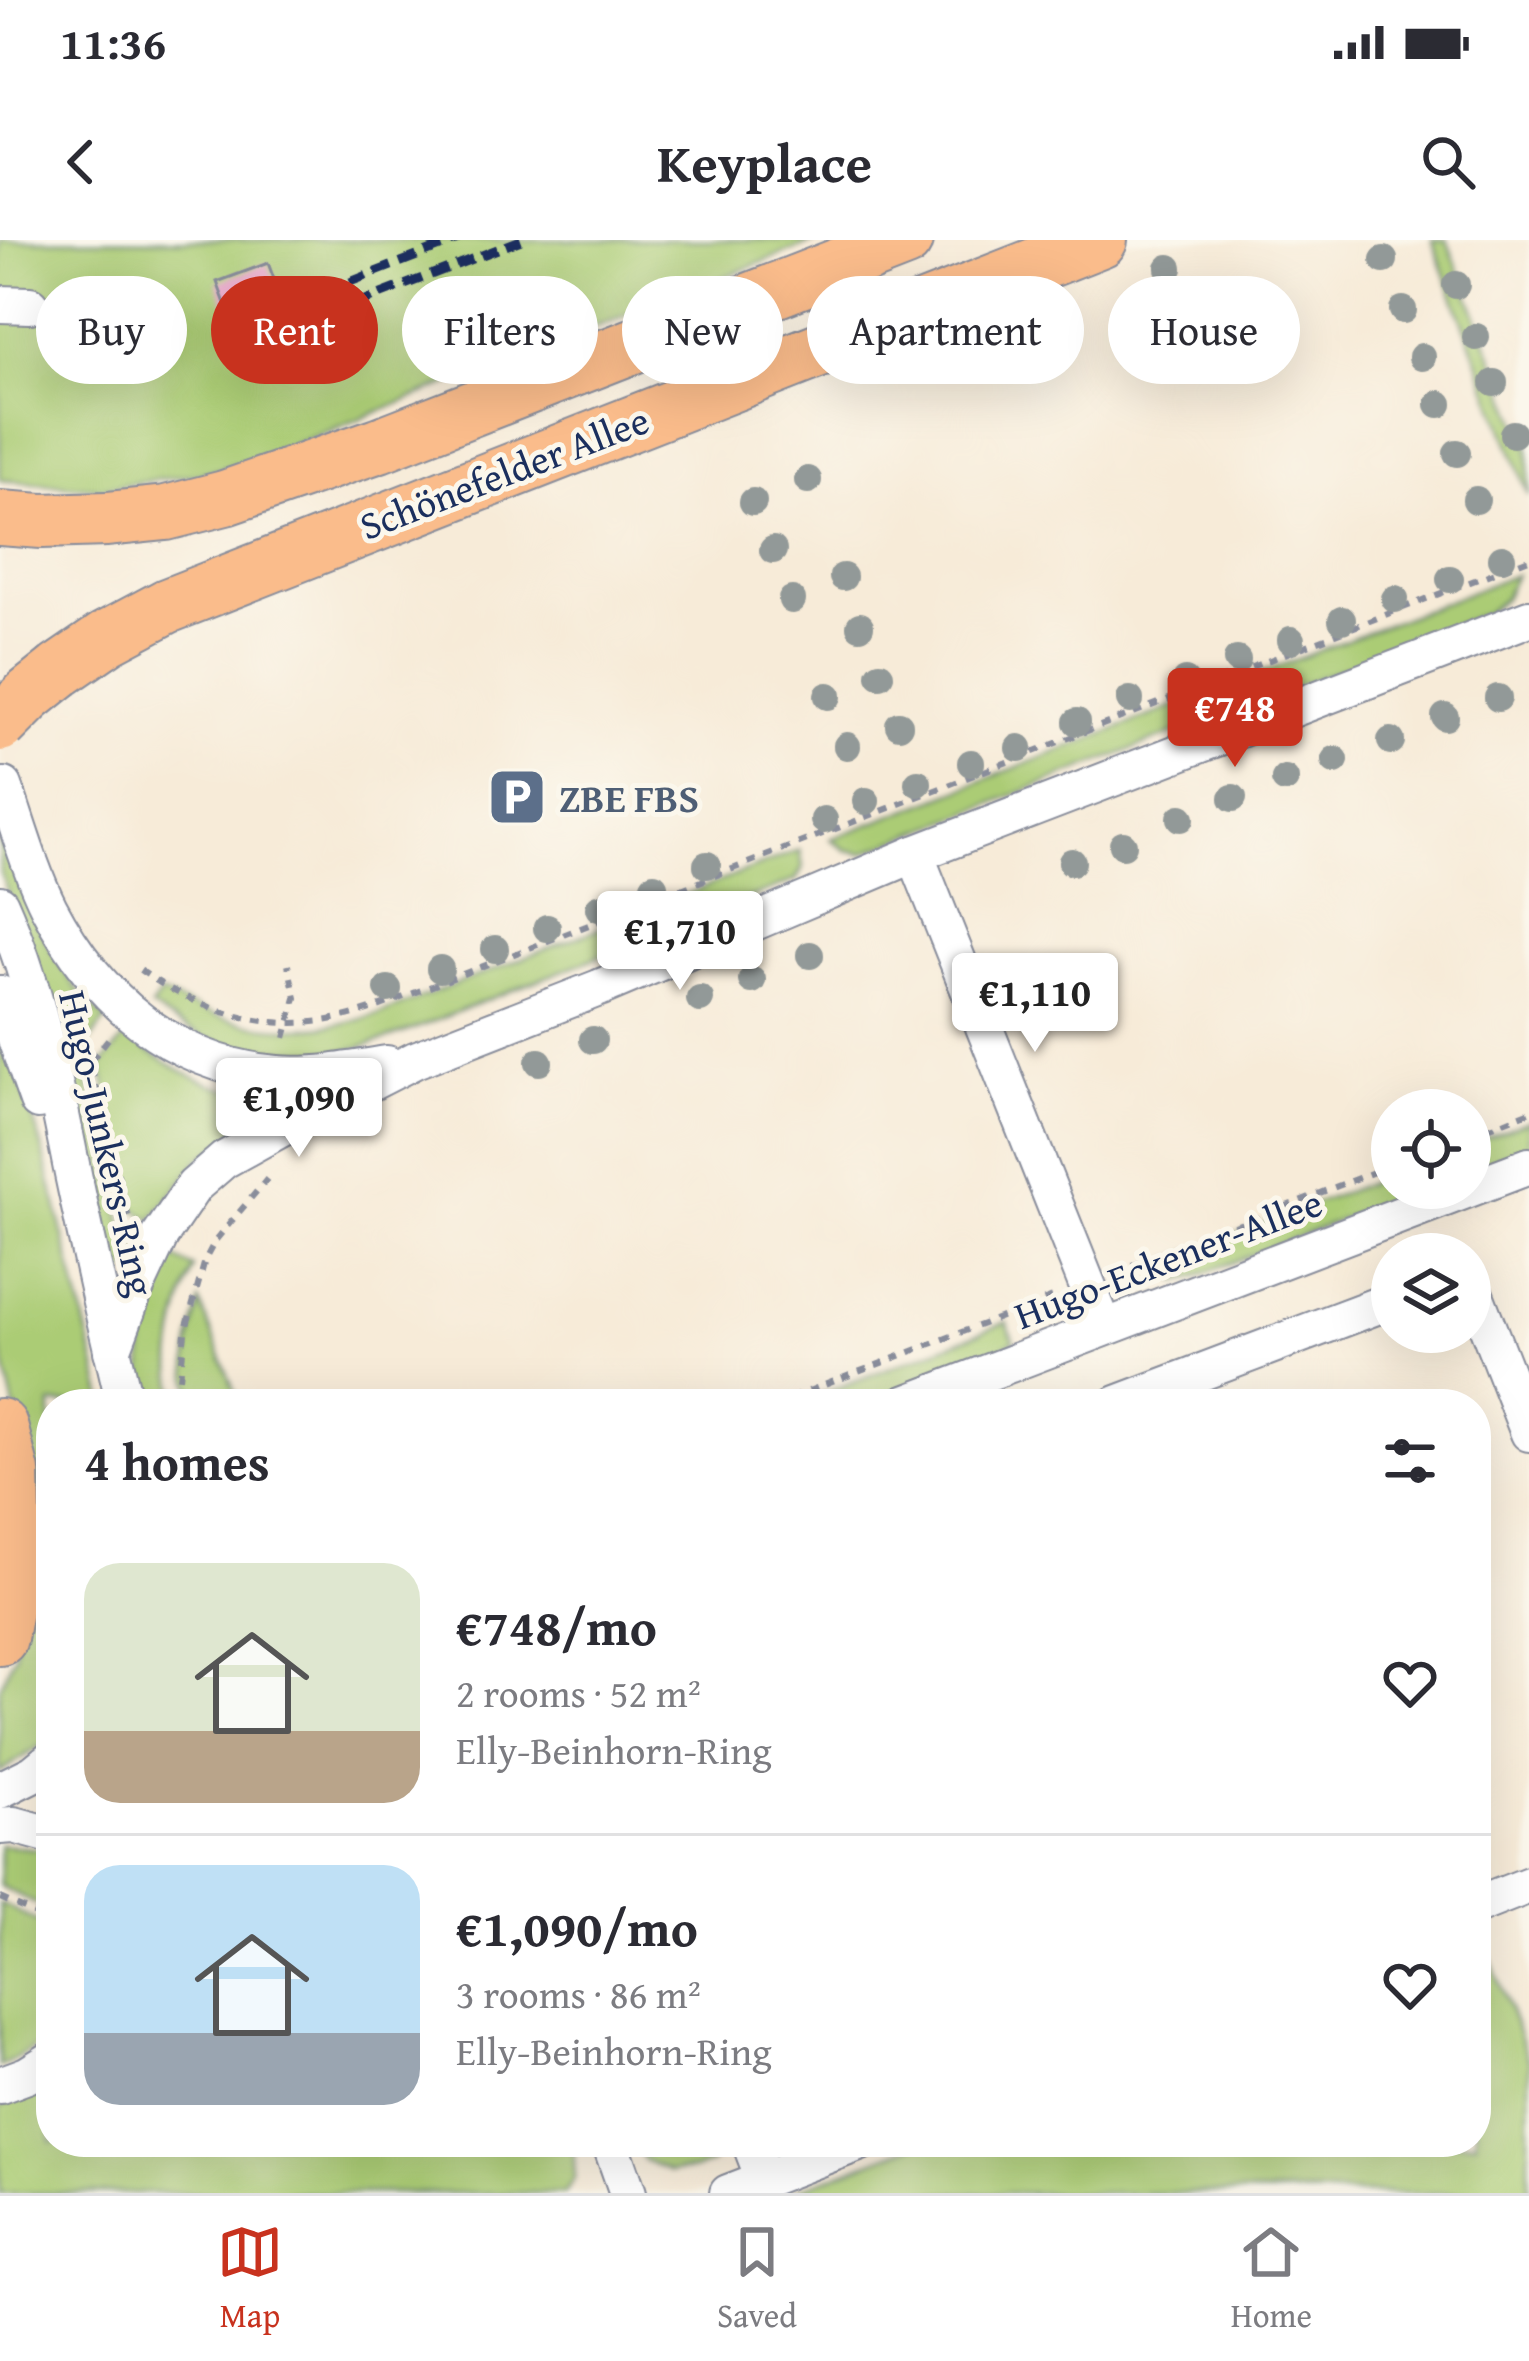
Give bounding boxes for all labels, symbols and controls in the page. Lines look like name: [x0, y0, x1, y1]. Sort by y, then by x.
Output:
text: 11:36: [60, 10, 166, 75]
text: Keyplace: [657, 123, 872, 202]
icon: back: [48, 129, 114, 195]
icon: search: [1415, 129, 1481, 195]
chip: Buy: [36, 276, 187, 384]
chip: Rent: [211, 276, 378, 384]
chip: Filters: [402, 276, 598, 384]
chip: New: [622, 276, 783, 384]
chip: Apartment: [807, 276, 1084, 384]
chip: House: [1108, 276, 1300, 384]
street label: Schönefelder Allee: [351, 391, 657, 553]
pin: €748: [1164, 668, 1306, 770]
text: €748: [1195, 678, 1275, 735]
parking icon: ZBE FBS: [486, 766, 548, 828]
place label: ZBE FBS: [559, 769, 699, 826]
pin: €1,710: [582, 891, 778, 993]
text: €1,710: [624, 901, 736, 958]
pin: €1,110: [937, 953, 1133, 1055]
text: €1,110: [979, 963, 1091, 1020]
street label: Hugo-Junkers-Ring: [45, 985, 171, 1302]
pin: €1,090: [201, 1058, 397, 1160]
text: €1,090: [243, 1068, 355, 1125]
map controls: [1371, 1089, 1491, 1353]
button: locate: [1371, 1089, 1491, 1209]
street label: Hugo-Eckener-Allee: [1006, 1173, 1330, 1343]
button: layers: [1371, 1233, 1491, 1353]
text: 4 homes: [84, 1424, 270, 1499]
icon: filters: [1377, 1428, 1443, 1494]
text: €748/mo: [456, 1589, 657, 1664]
icon: home: [180, 1611, 324, 1755]
icon: heart: [1377, 1650, 1443, 1716]
text: 2 rooms · 52 m²: [456, 1664, 701, 1721]
text: Elly-Beinhorn-Ring: [456, 1721, 772, 1778]
text: €1,090/mo: [456, 1890, 698, 1965]
icon: home: [180, 1913, 324, 2057]
icon: heart: [1377, 1952, 1443, 2018]
text: 3 rooms · 86 m²: [456, 1965, 701, 2022]
text: Elly-Beinhorn-Ring: [456, 2022, 772, 2079]
tab: Map: [217, 2219, 283, 2339]
tab: Saved: [717, 2219, 797, 2339]
tab: Home: [1231, 2219, 1312, 2339]

